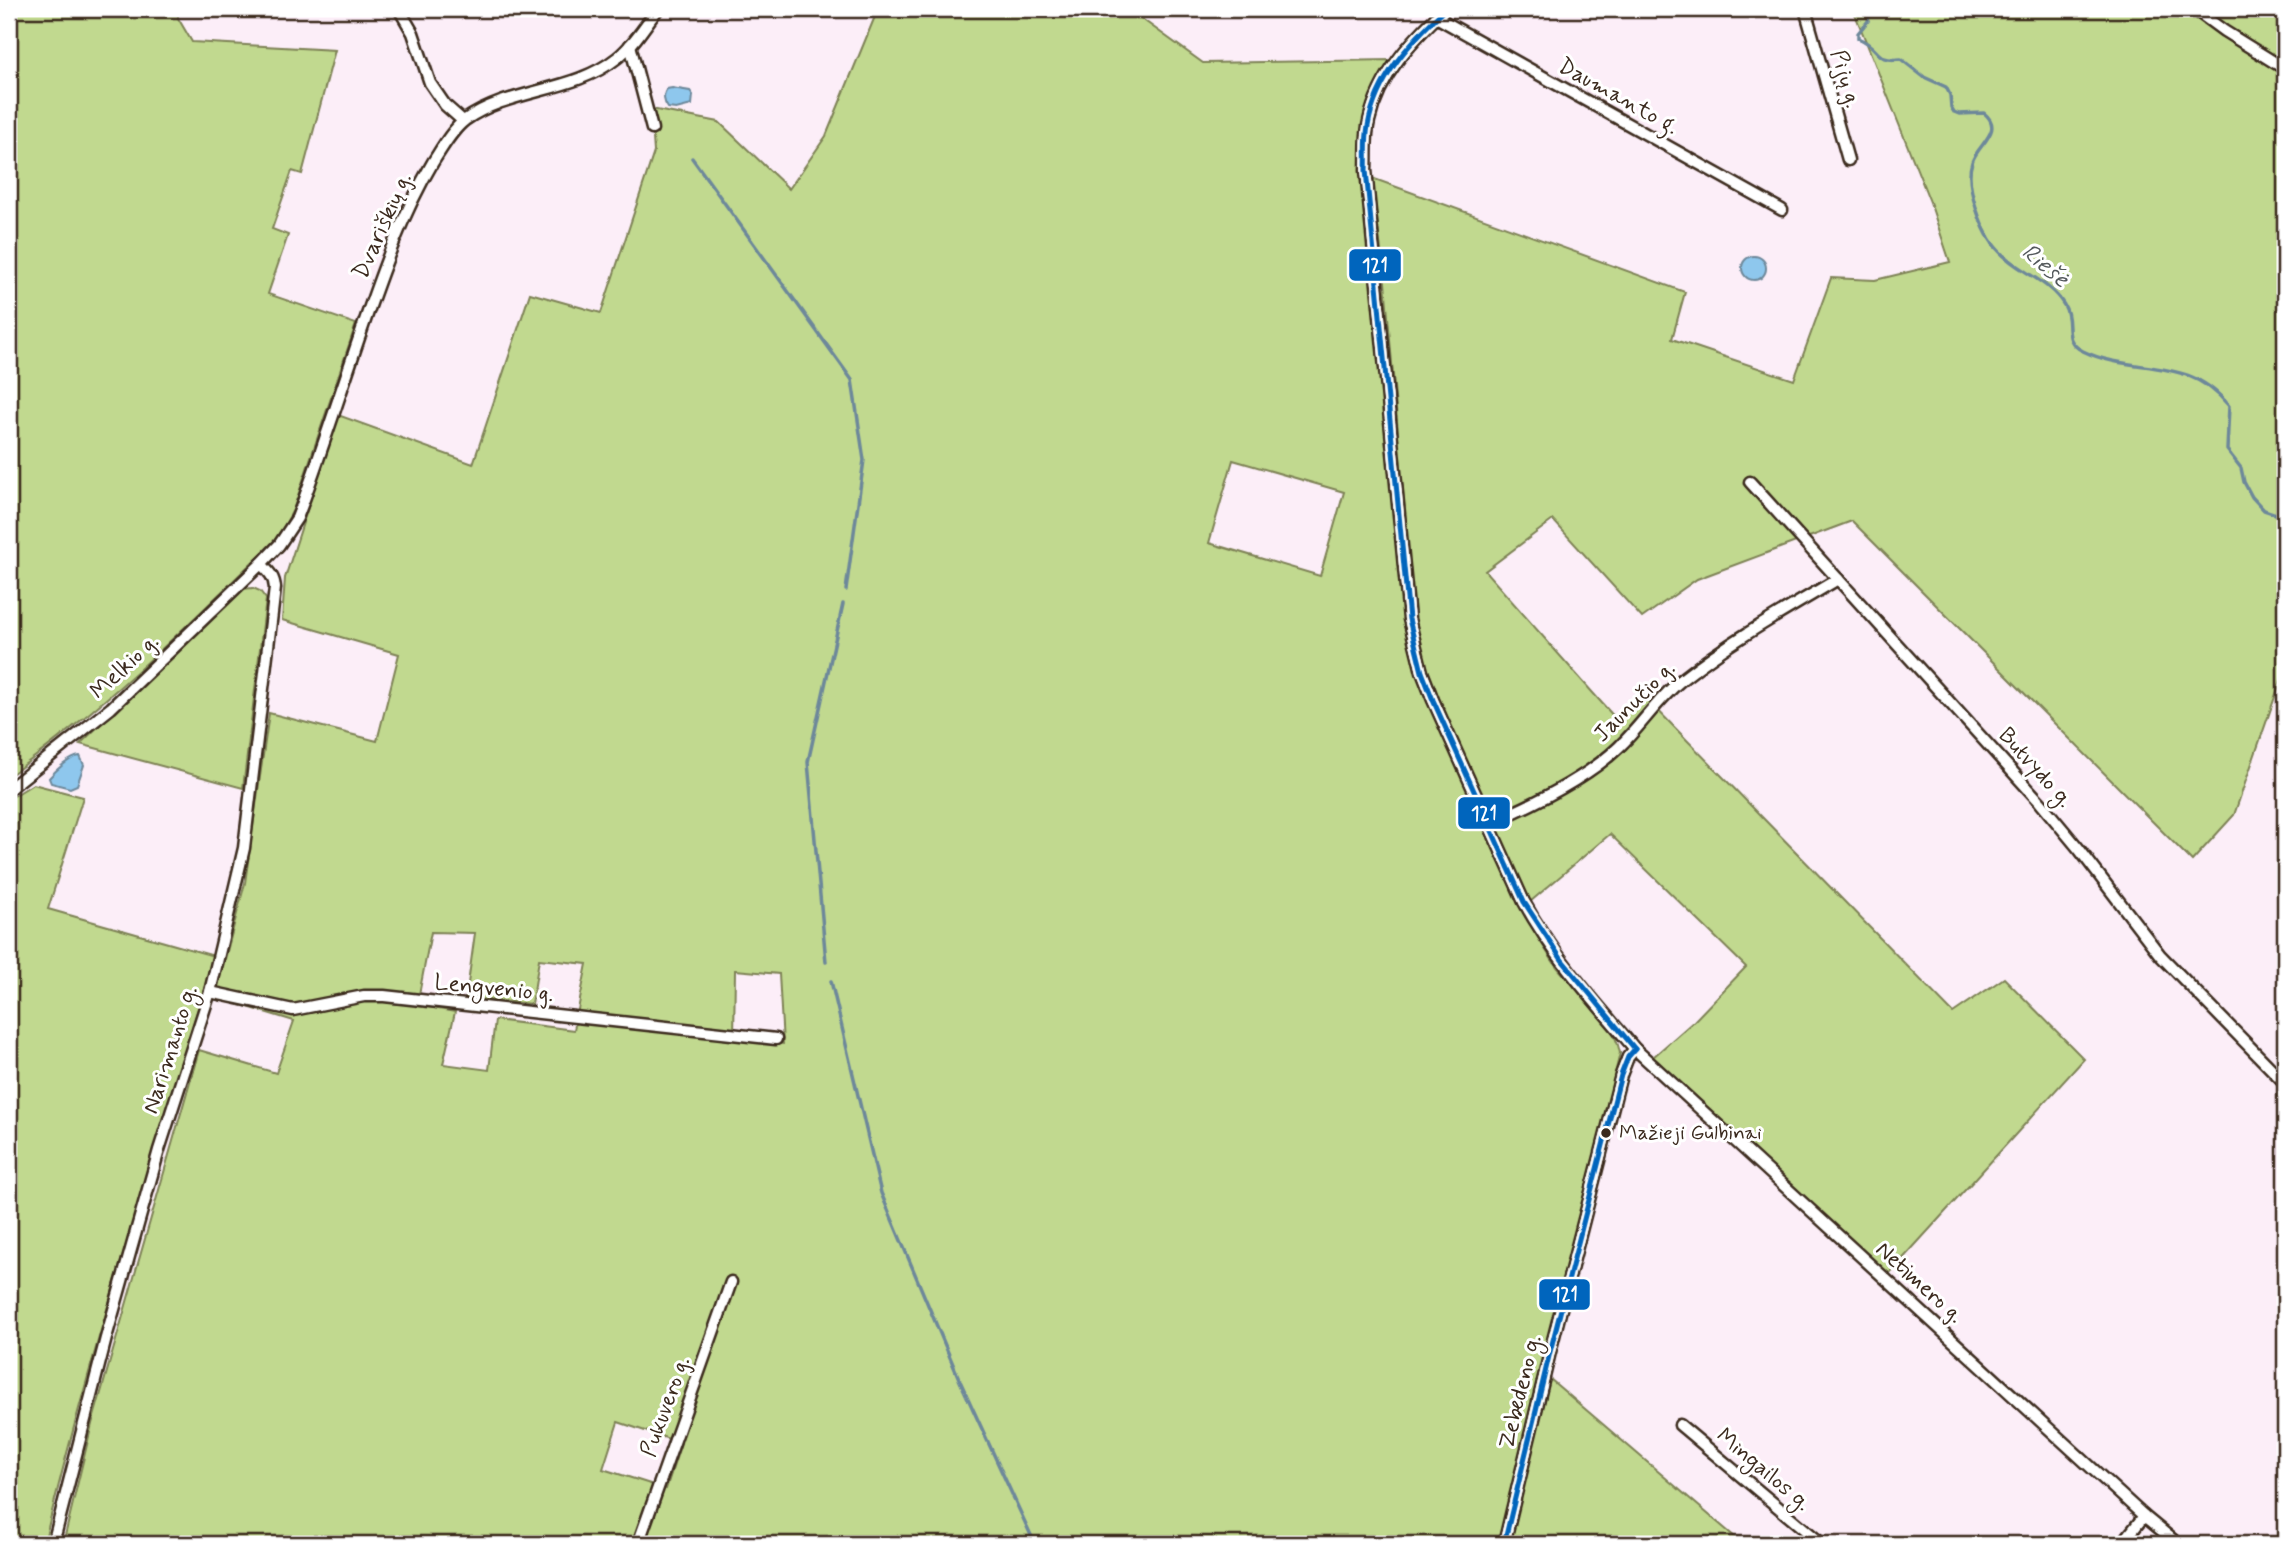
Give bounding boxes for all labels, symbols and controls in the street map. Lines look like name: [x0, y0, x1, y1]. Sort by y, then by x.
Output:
street label: Pijų g.: [1822, 46, 1868, 112]
street label: Daumanto g.: [1551, 52, 1684, 144]
street label: Dvariškių g.: [346, 168, 420, 284]
water label: Riešė: [2015, 237, 2076, 296]
line badge: 121: [1348, 248, 1402, 282]
text: 121: [1362, 254, 1388, 279]
street label: Melkio g.: [84, 627, 166, 707]
street label: Jaunučio g.: [1588, 655, 1682, 749]
street label: Butvydo g.: [1990, 721, 2079, 816]
line badge: 121: [1457, 796, 1511, 830]
text: 121: [1471, 802, 1497, 827]
street label: Lengvenio g.: [433, 968, 555, 1012]
street label: Narimanto g.: [136, 982, 208, 1118]
place label: Mažieji Gulbinai: [1619, 1119, 1762, 1147]
marker: Mažieji Gulbinai: [1599, 1126, 1613, 1140]
street label: Netimero g.: [1868, 1235, 1970, 1331]
line badge: 121: [1538, 1278, 1591, 1311]
text: 121: [1552, 1283, 1578, 1308]
street label: Zebedeno g.: [1492, 1332, 1552, 1453]
street label: Pukuvero g.: [634, 1353, 698, 1461]
street label: Mingailos g.: [1708, 1422, 1817, 1520]

